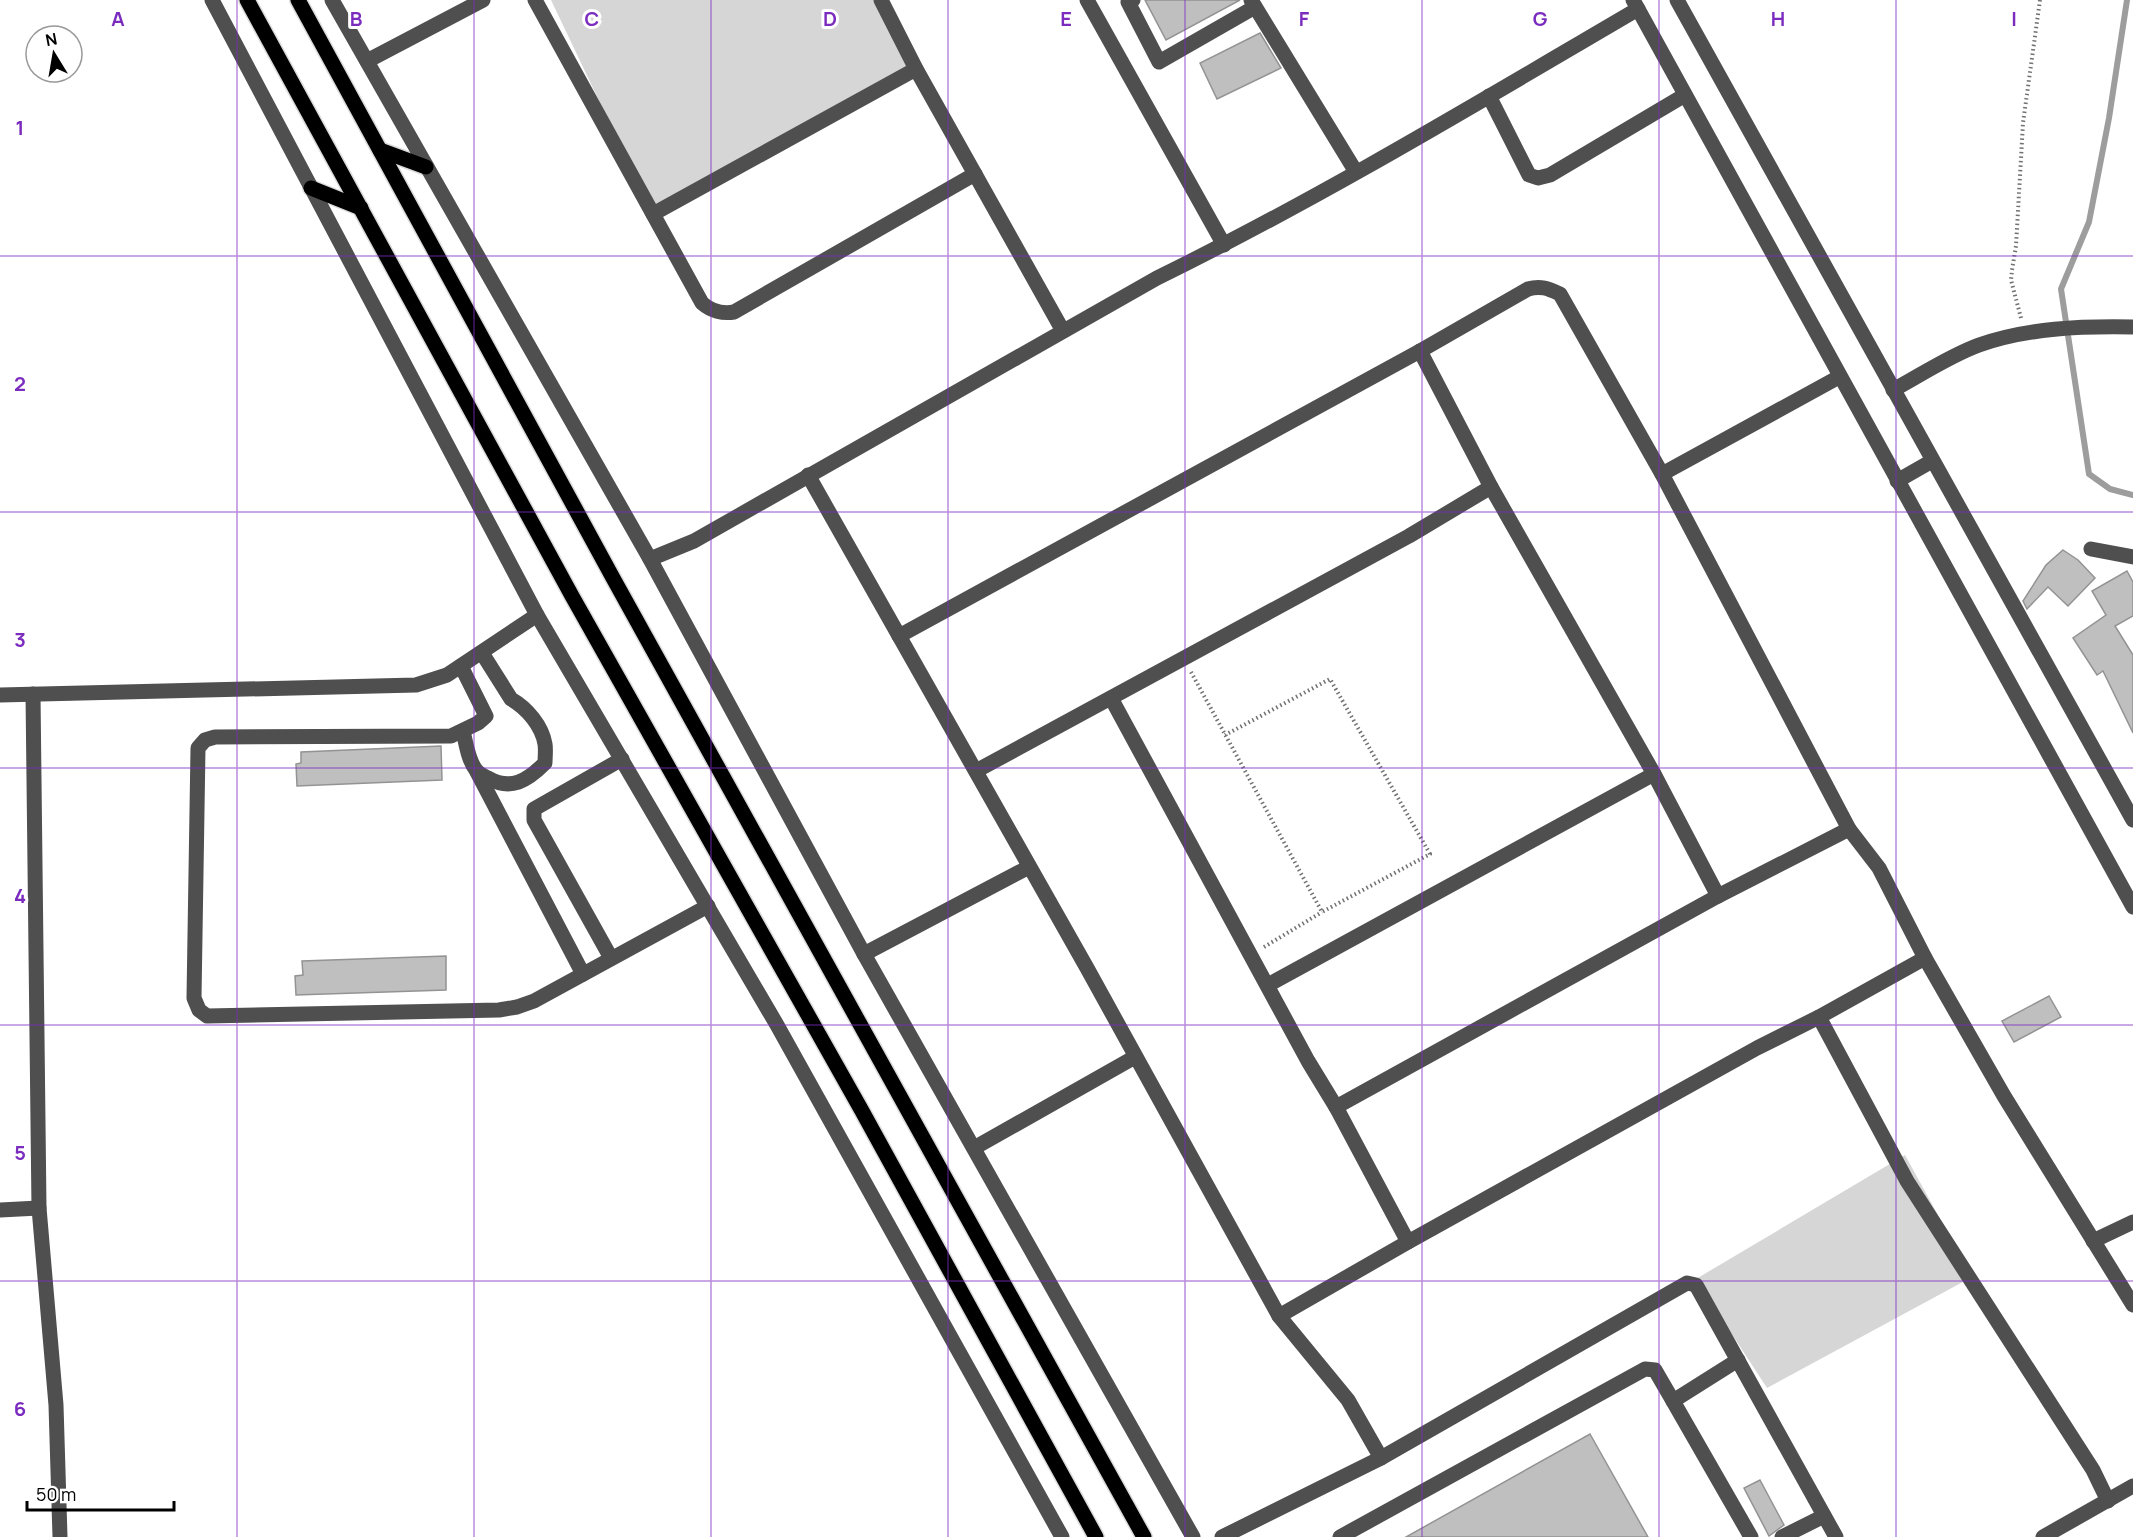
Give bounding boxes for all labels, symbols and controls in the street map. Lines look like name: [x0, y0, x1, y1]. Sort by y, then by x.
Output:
text: A: [111, 5, 125, 32]
text: B: [350, 5, 363, 32]
text: C: [585, 5, 599, 32]
text: D: [823, 5, 837, 32]
text: E: [1060, 5, 1072, 32]
text: F: [1299, 5, 1310, 32]
text: G: [1533, 5, 1548, 32]
text: H: [1771, 5, 1785, 32]
text: I: [2011, 5, 2017, 32]
north arrow: [24, 24, 84, 84]
text: N: [43, 27, 59, 51]
text: 1: [16, 114, 24, 141]
text: 2: [14, 370, 26, 397]
text: 3: [14, 626, 26, 653]
text: 4: [14, 882, 26, 909]
text: 5: [14, 1139, 26, 1166]
text: 6: [14, 1395, 26, 1422]
scale bar: [27, 1474, 174, 1512]
text: 50 m: [36, 1482, 76, 1506]

